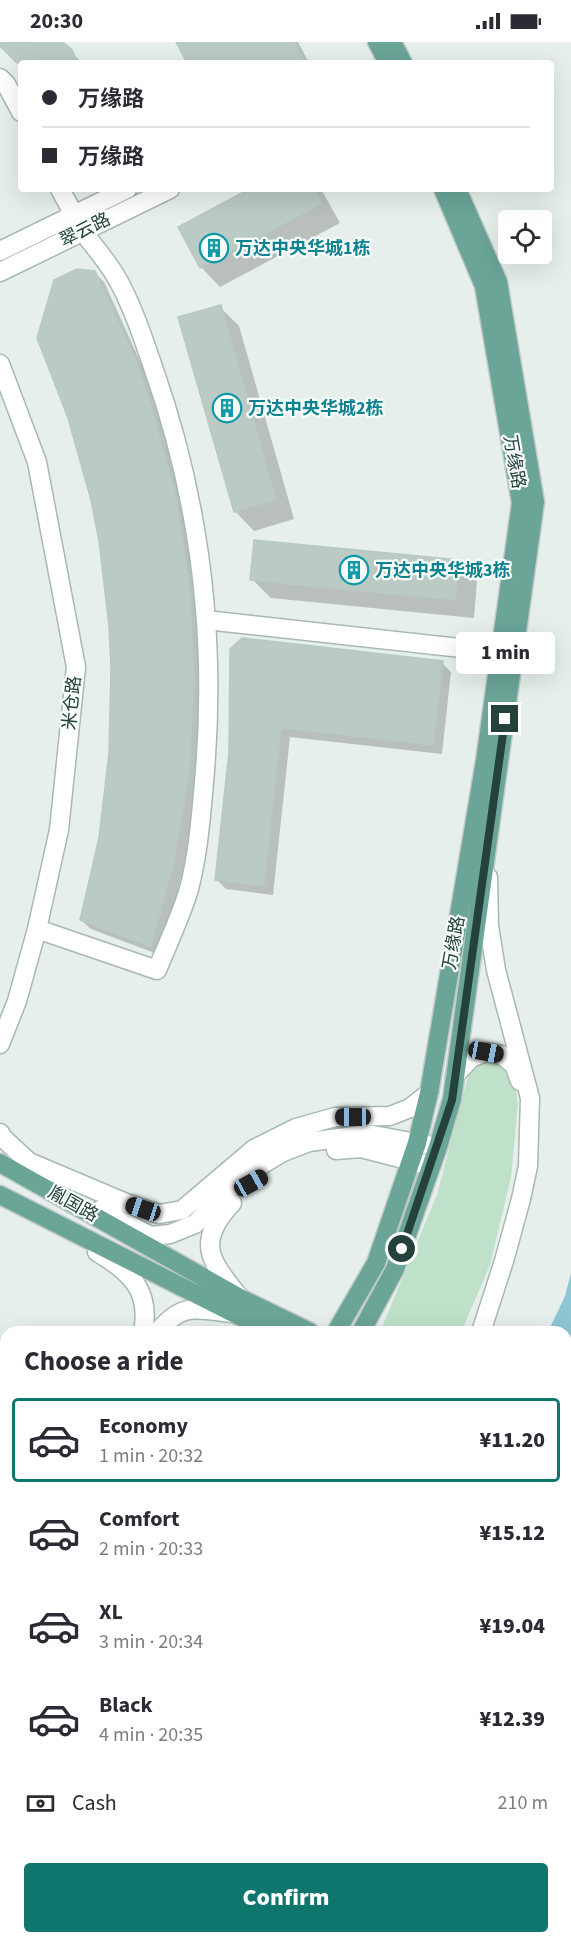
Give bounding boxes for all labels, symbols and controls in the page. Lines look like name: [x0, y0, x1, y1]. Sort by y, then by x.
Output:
text: 20:30: [30, 5, 83, 37]
text: 万缘路: [78, 83, 144, 115]
text: 万缘路: [78, 141, 144, 173]
street label: 翠云路: [55, 207, 115, 253]
map controls: [498, 210, 552, 264]
button: locate: [498, 210, 552, 264]
building icon: 万达中央华城1栋: [198, 232, 230, 264]
place label: 万达中央华城1栋: [235, 236, 371, 261]
building icon: 万达中央华城2栋: [211, 392, 243, 424]
place label: 万达中央华城2栋: [248, 396, 384, 421]
street label: 万缘路: [497, 433, 531, 491]
building icon: 万达中央华城3栋: [338, 554, 370, 586]
place label: 万达中央华城3栋: [375, 558, 511, 583]
callout: 1 min: [456, 632, 554, 674]
text: 1 min: [481, 639, 530, 667]
street label: 米仓路: [57, 675, 87, 731]
route end: [491, 705, 518, 732]
street label: 万缘路: [437, 914, 471, 972]
car: [467, 1040, 505, 1064]
car: [335, 1108, 371, 1126]
car: [231, 1166, 271, 1200]
street label: 胤国路: [43, 1180, 103, 1228]
car: [123, 1195, 163, 1223]
route start: [388, 1235, 415, 1262]
text: Choose a ride: [24, 1342, 184, 1381]
text: Economy: [99, 1410, 188, 1442]
icon: car: [27, 1413, 81, 1467]
text: ¥11.20: [479, 1424, 545, 1456]
text: 1 min · 20:32: [99, 1442, 203, 1470]
text: Comfort: [99, 1503, 180, 1535]
icon: car: [27, 1506, 81, 1560]
text: ¥15.12: [479, 1517, 545, 1549]
text: 2 min · 20:33: [99, 1535, 203, 1563]
text: XL: [99, 1596, 123, 1628]
icon: car: [27, 1599, 81, 1653]
text: ¥19.04: [479, 1610, 545, 1642]
text: 3 min · 20:34: [99, 1628, 203, 1656]
text: Black: [99, 1689, 153, 1721]
icon: car: [27, 1692, 81, 1746]
text: ¥12.39: [479, 1703, 545, 1735]
text: 4 min · 20:35: [99, 1721, 203, 1749]
icon: cash: [24, 1787, 57, 1820]
text: Cash: [72, 1787, 117, 1819]
text: 210 m: [498, 1789, 548, 1817]
button: Confirm: [24, 1863, 548, 1932]

